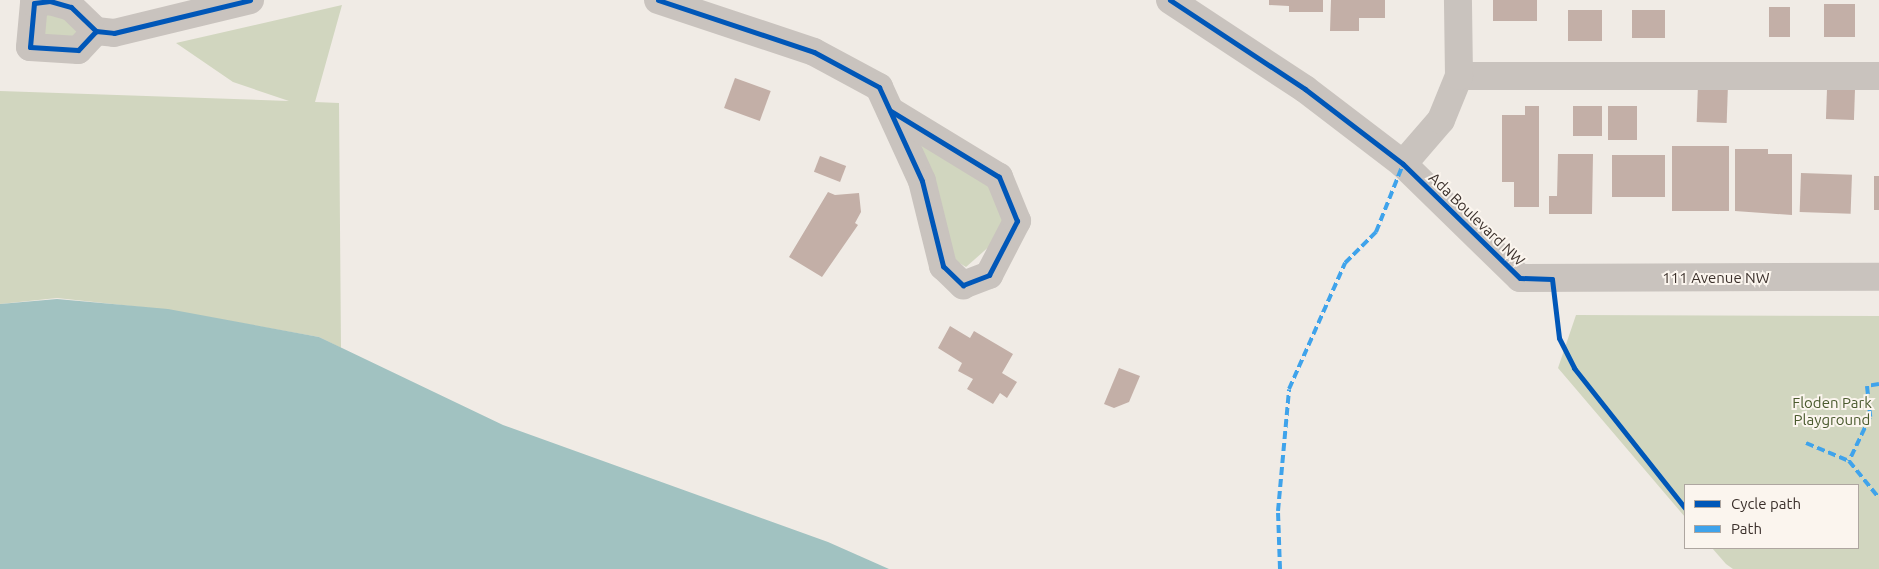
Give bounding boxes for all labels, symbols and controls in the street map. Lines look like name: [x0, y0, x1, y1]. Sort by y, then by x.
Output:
street label: Ada Boulevard NW: [1425, 169, 1529, 269]
street label: 111 Avenue NW: [1662, 269, 1770, 287]
park label: Floden Park Playground: [1792, 393, 1872, 428]
legend: [1684, 484, 1859, 549]
text: Cycle path: [1731, 495, 1801, 512]
text: Path: [1731, 520, 1762, 537]

